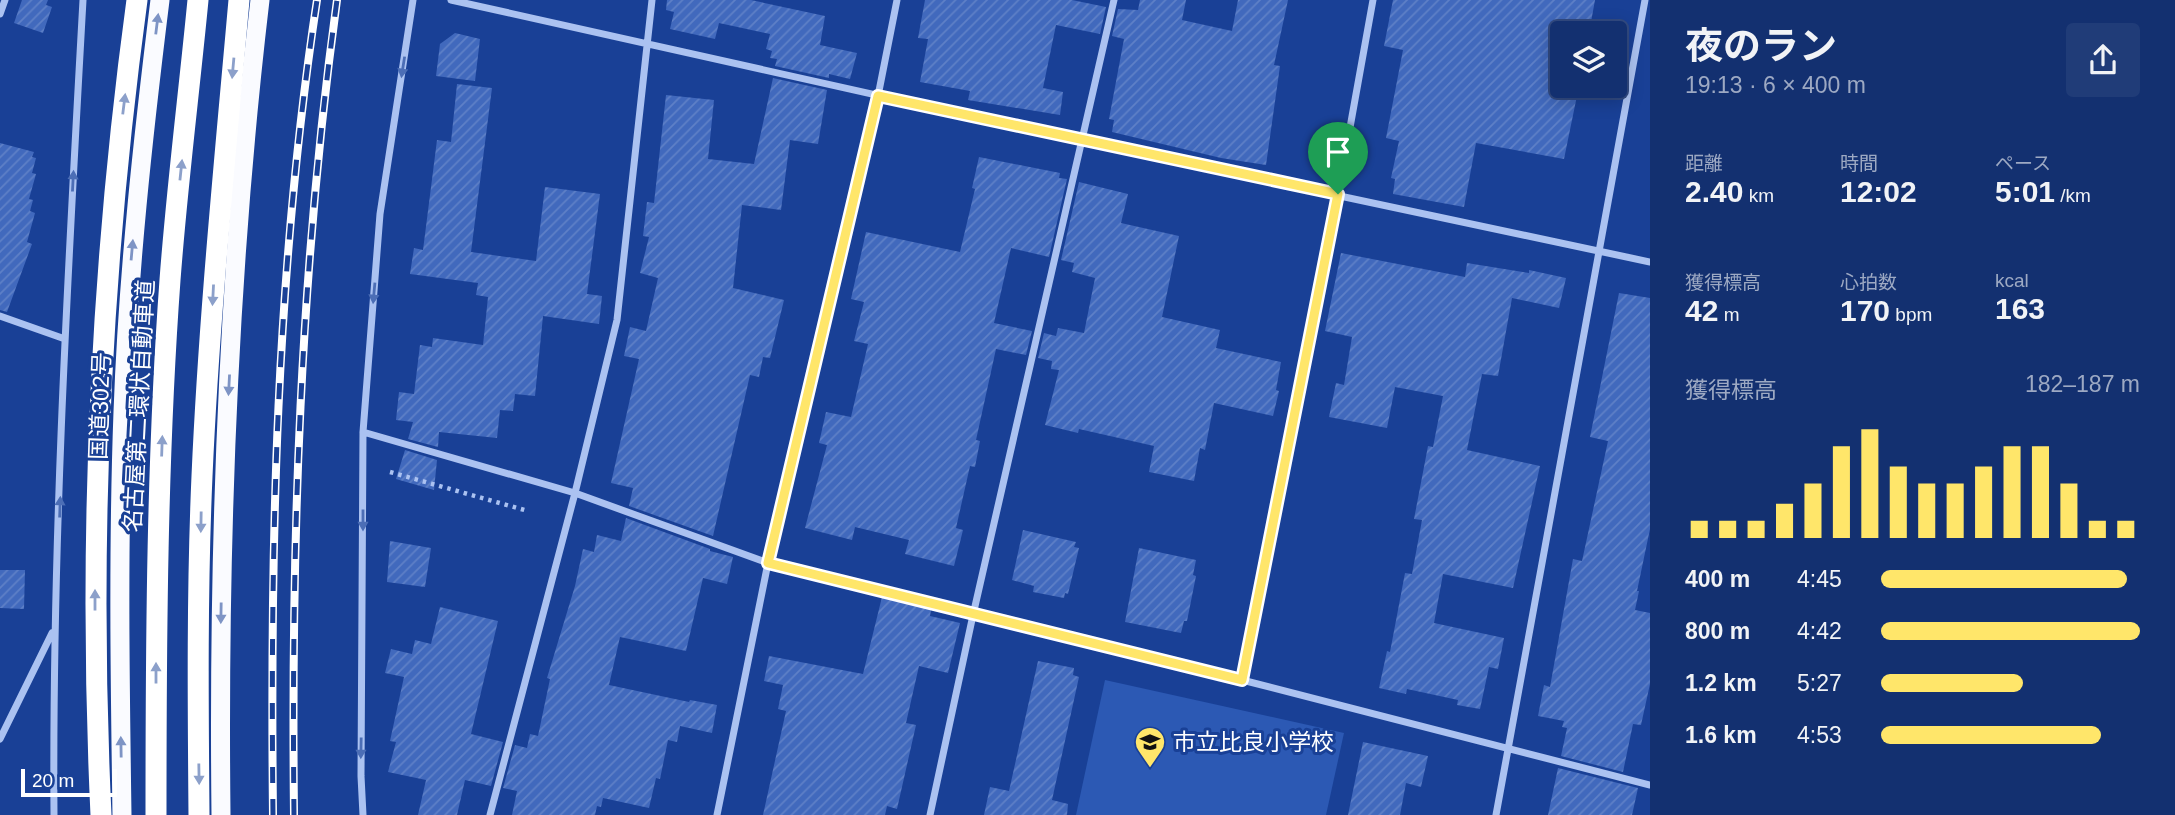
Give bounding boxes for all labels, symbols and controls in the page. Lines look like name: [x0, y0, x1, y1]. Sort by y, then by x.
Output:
one-way arrow: [152, 13, 163, 35]
map controls: [1550, 21, 1627, 98]
button: layers: [1550, 21, 1627, 98]
button: share: [2066, 23, 2140, 97]
text: 夜のラン: [1685, 25, 1837, 67]
one-way arrow: [227, 57, 238, 79]
one-way arrow: [397, 57, 408, 79]
text: 19:13 · 6 × 400 m: [1685, 72, 1866, 98]
one-way arrow: [118, 93, 129, 115]
pin: [1308, 122, 1368, 194]
icon: arrive: [1319, 133, 1357, 171]
text: 距離: [1685, 153, 1723, 174]
text: 時間: [1840, 153, 1878, 174]
text: ペース: [1995, 153, 2051, 174]
one-way arrow: [176, 159, 187, 181]
one-way arrow: [68, 170, 79, 192]
text: 2.40: [1685, 175, 1743, 208]
text: 12:02: [1840, 175, 1917, 208]
text: 5:01: [1995, 175, 2055, 208]
text: km: [1743, 185, 1774, 206]
text: /km: [2055, 185, 2091, 206]
one-way arrow: [127, 239, 138, 261]
text: kcal: [1995, 270, 2029, 291]
text: 獲得標高: [1685, 272, 1761, 293]
text: 心拍数: [1840, 272, 1897, 293]
street label: 名古屋第二環状自動車道: [119, 279, 159, 533]
one-way arrow: [368, 282, 379, 304]
one-way arrow: [207, 284, 218, 306]
text: 163: [1995, 292, 2045, 325]
text: 42: [1685, 294, 1718, 327]
text: 170: [1840, 294, 1890, 327]
text: m: [1718, 304, 1739, 325]
text: bpm: [1890, 304, 1932, 325]
street label: 国道302号: [85, 352, 115, 460]
text: 182–187 m: [2025, 371, 2140, 397]
one-way arrow: [223, 375, 234, 397]
text: 獲得標高: [1685, 377, 1777, 403]
one-way arrow: [156, 435, 167, 457]
one-way arrow: [54, 495, 66, 517]
one-way arrow: [357, 509, 369, 531]
one-way arrow: [195, 511, 207, 533]
text: 400 m: [1685, 566, 1750, 592]
text: 4:45: [1797, 566, 1842, 592]
one-way arrow: [89, 589, 101, 611]
one-way arrow: [215, 602, 227, 624]
text: 800 m: [1685, 618, 1750, 644]
text: 4:42: [1797, 618, 1842, 644]
one-way arrow: [150, 662, 162, 684]
text: 1.2 km: [1685, 670, 1757, 696]
text: 5:27: [1797, 670, 1842, 696]
text: 1.6 km: [1685, 722, 1757, 748]
text: 4:53: [1797, 722, 1842, 748]
school or university icon: 市立比良小学校: [1133, 725, 1167, 769]
place label: 市立比良小学校: [1173, 729, 1334, 755]
one-way arrow: [115, 736, 127, 758]
one-way arrow: [355, 737, 367, 759]
one-way arrow: [193, 763, 205, 785]
scale bar: [21, 766, 117, 798]
text: 20 m: [32, 770, 74, 791]

